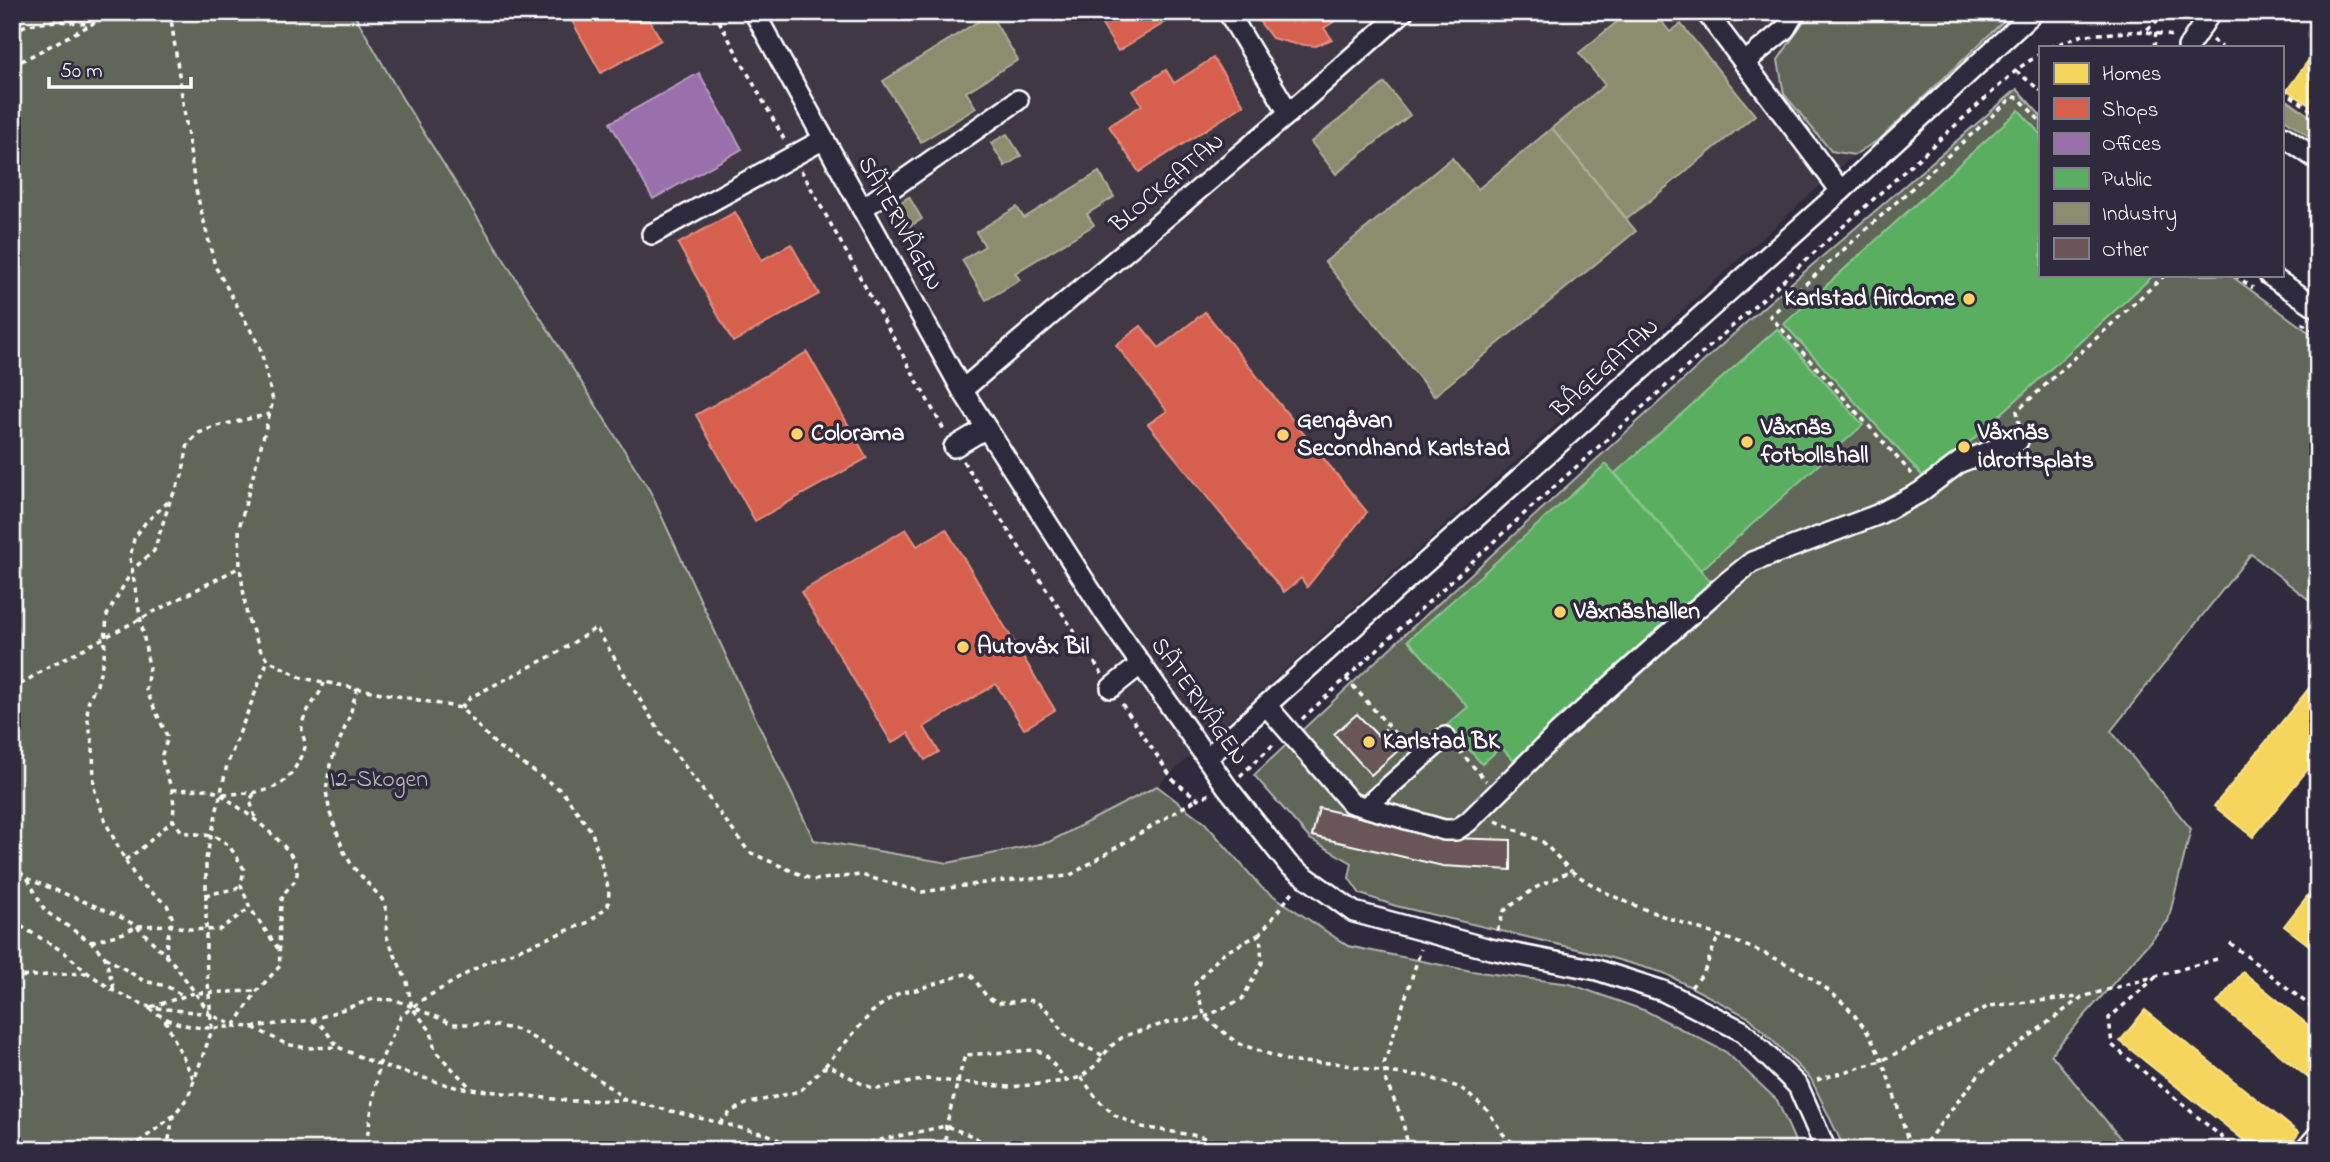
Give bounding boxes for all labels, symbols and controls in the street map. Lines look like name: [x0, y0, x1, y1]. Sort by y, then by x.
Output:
scale bar: [49, 46, 191, 90]
legend: [2039, 46, 2284, 276]
text: 50 m: [60, 57, 103, 87]
text: Homes: [2102, 60, 2162, 90]
text: Shops: [2102, 96, 2159, 126]
street label: BLOCKGATAN: [1102, 126, 1233, 243]
text: Offices: [2102, 130, 2161, 160]
street label: SÄTERIVÄGEN: [848, 150, 950, 298]
text: Public: [2102, 166, 2153, 196]
text: Industry: [2102, 200, 2177, 232]
text: Other: [2102, 236, 2149, 266]
place label: Karlstad Airdome: [1784, 282, 1956, 317]
marker: Karlstad Airdome: [1961, 291, 1977, 307]
street label: BÅGEGATAN: [1543, 311, 1668, 428]
place label: Gengåvan Secondhand Karlstad: [1297, 404, 1511, 467]
place label: Våxnäs fotbollshall: [1760, 411, 1868, 474]
place label: Våxnäs idrottsplats: [1977, 416, 2094, 479]
place label: Colorama: [811, 417, 904, 452]
marker: Colorama: [789, 426, 805, 442]
marker: Gengåvan Secondhand Karlstad: [1275, 427, 1291, 443]
marker: Våxnäs fotbollshall: [1739, 434, 1755, 450]
marker: Våxnäs idrottsplats: [1956, 439, 1972, 455]
place label: Våxnäshallen: [1573, 595, 1700, 630]
marker: Våxnäshallen: [1552, 604, 1568, 620]
place label: Autovåx Bil: [977, 630, 1089, 665]
street label: SÄTERIVÄGEN: [1141, 631, 1255, 773]
marker: Autovåx Bil: [955, 639, 971, 655]
place label: Karlstad BK: [1383, 725, 1501, 760]
marker: Karlstad BK: [1361, 734, 1377, 750]
park label: I2-Skogen: [330, 763, 428, 798]

